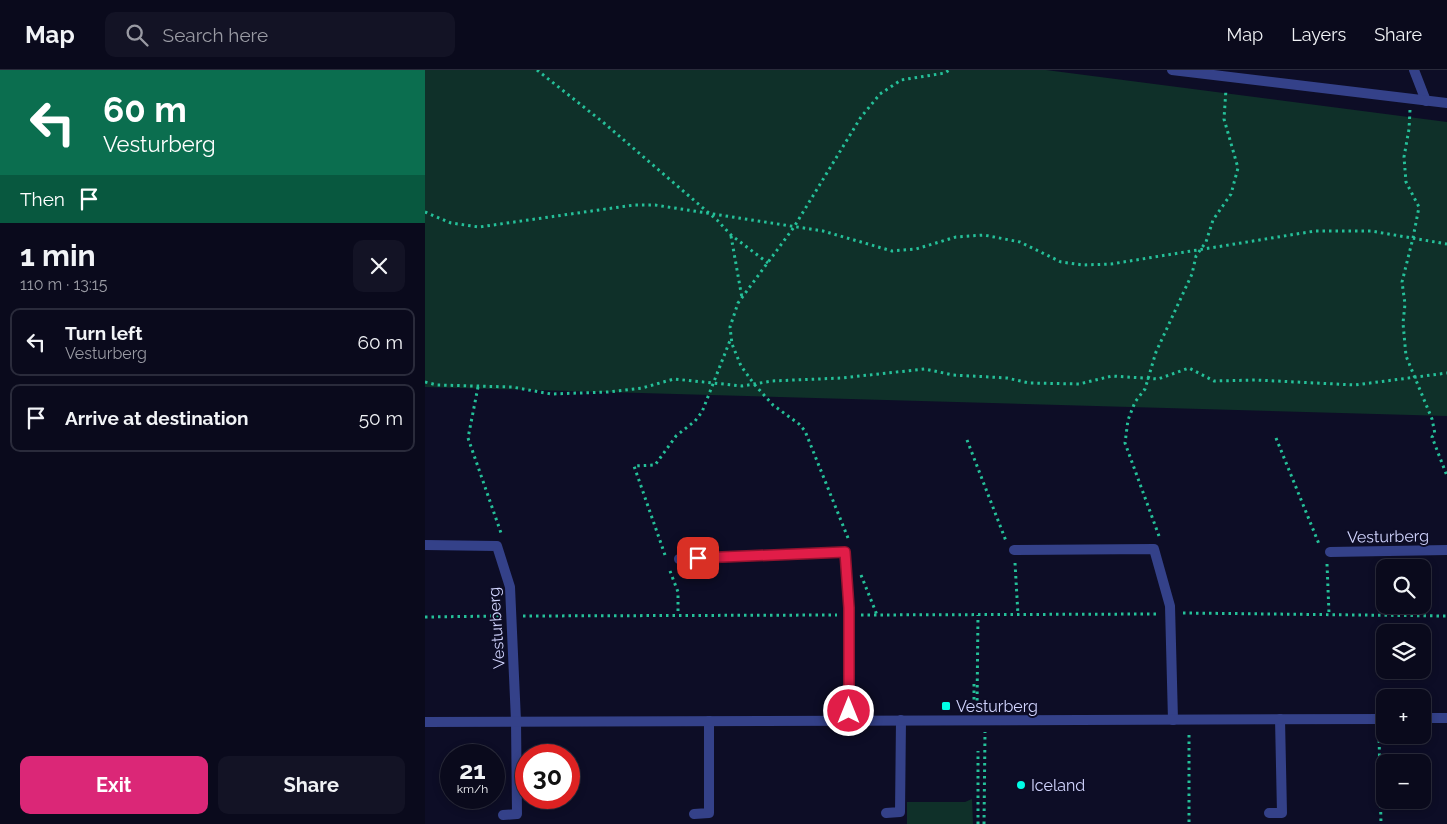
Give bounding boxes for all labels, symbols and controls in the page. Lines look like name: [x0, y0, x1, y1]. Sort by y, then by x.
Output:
search box: [105, 12, 455, 57]
text: Map: [25, 20, 75, 49]
icon: search: [123, 21, 151, 49]
text: Search here: [163, 24, 268, 46]
text: Map: [1227, 24, 1263, 45]
text: Layers: [1291, 24, 1346, 45]
text: Share: [1374, 24, 1422, 45]
text: 60 m: [103, 89, 187, 130]
icon: left: [20, 90, 85, 155]
text: Vesturberg: [103, 131, 216, 157]
icon: arrive: [75, 185, 103, 213]
text: Then: [20, 188, 65, 210]
text: 1 min: [20, 238, 96, 273]
button: close: [353, 240, 405, 292]
text: 110 m · 13:15: [20, 275, 107, 294]
text: Turn left: [65, 322, 142, 344]
icon: left: [22, 328, 50, 356]
text: 60 m: [358, 331, 403, 353]
text: Vesturberg: [65, 344, 147, 363]
icon: arrive: [22, 404, 50, 432]
text: Arrive at destination: [65, 407, 249, 429]
text: 50 m: [359, 407, 403, 429]
street label: Vesturberg: [1347, 526, 1429, 547]
pin: [677, 537, 719, 579]
icon: arrive: [684, 544, 712, 572]
map controls: [1376, 559, 1431, 809]
button: search: [1376, 559, 1431, 614]
street label: Vesturberg: [484, 586, 509, 670]
button: layers: [1376, 624, 1431, 679]
position arrow: [822, 684, 874, 736]
button: +: [1376, 689, 1431, 744]
place label: Vesturberg: [956, 697, 1038, 716]
marker: Vesturberg: [940, 700, 952, 712]
speed limit sign: 30: [515, 744, 580, 809]
button: −: [1376, 754, 1431, 809]
text: 21: [459, 755, 486, 785]
button: Exit: [20, 756, 208, 814]
button: Share: [218, 756, 405, 814]
place label: Iceland: [1031, 776, 1085, 795]
marker: Iceland: [1015, 779, 1027, 791]
text: km/h: [457, 782, 488, 796]

